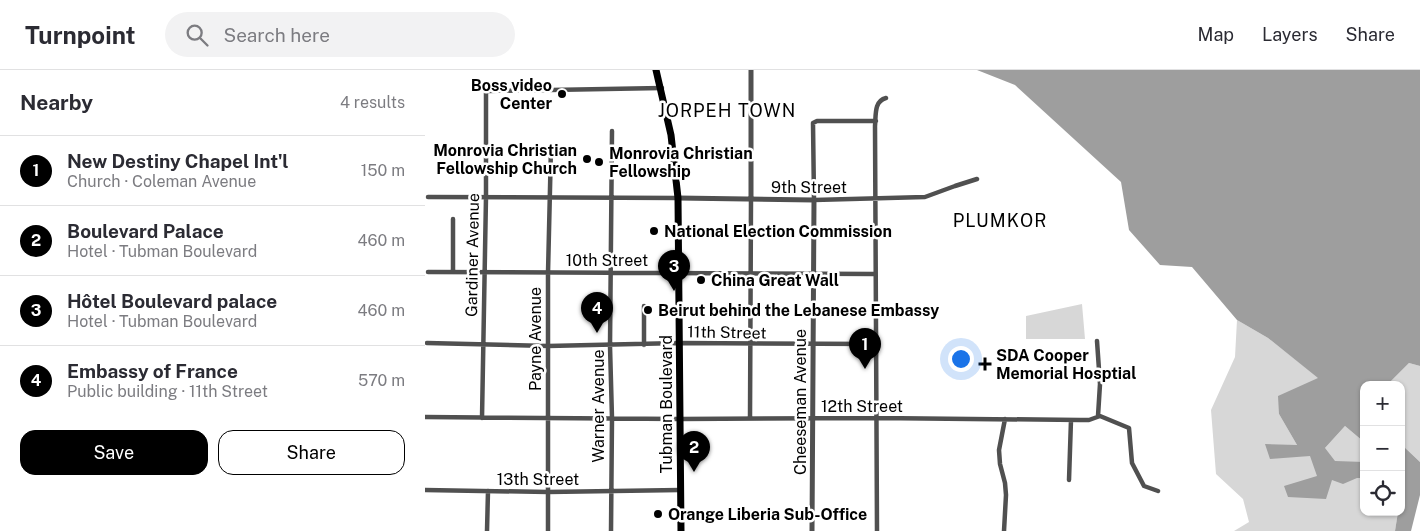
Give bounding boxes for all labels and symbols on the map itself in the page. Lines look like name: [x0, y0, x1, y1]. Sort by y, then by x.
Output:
place label: Boss video Center: [471, 76, 552, 113]
marker: Boss video Center: [556, 88, 568, 100]
district label: JORPEH TOWN: [658, 100, 796, 121]
place label: Monrovia Christian Fellowship Church: [433, 141, 577, 178]
place label: Monrovia Christian Fellowship: [609, 144, 753, 181]
marker: Monrovia Christian Fellowship Church: [581, 153, 593, 165]
marker: Monrovia Christian Fellowship: [593, 156, 605, 168]
street label: 9th Street: [771, 178, 847, 197]
street label: Gardiner Avenue: [462, 193, 483, 317]
district label: PLUMKOR: [953, 210, 1047, 231]
place label: National Election Commission: [664, 222, 892, 241]
marker: National Election Commission: [648, 225, 660, 237]
pin: 3: [658, 250, 690, 291]
street label: 10th Street: [566, 251, 648, 270]
place label: China Great Wall: [711, 271, 839, 290]
marker: China Great Wall: [695, 274, 707, 286]
street label: Payne Avenue: [526, 287, 545, 391]
pin: 4: [581, 292, 613, 333]
place label: Beirut behind the Lebanese Embassy: [658, 301, 939, 320]
marker: Beirut behind the Lebanese Embassy: [642, 304, 654, 316]
street label: 11th Street: [687, 322, 767, 343]
pin: 1: [849, 328, 881, 369]
street label: Cheeseman Avenue: [791, 329, 810, 475]
street label: Tubman Boulevard: [657, 335, 676, 473]
your location: [948, 346, 974, 372]
place label: SDA Cooper Memorial Hosptial: [996, 346, 1136, 383]
street label: Warner Avenue: [589, 349, 608, 463]
marker: SDA Cooper Memorial Hosptial: [978, 357, 992, 371]
street label: 12th Street: [821, 397, 903, 416]
pin: 2: [678, 431, 710, 472]
street label: 13th Street: [497, 470, 579, 489]
place label: Orange Liberia Sub-Office: [668, 505, 867, 524]
marker: Orange Liberia Sub-Office: [652, 508, 664, 520]

